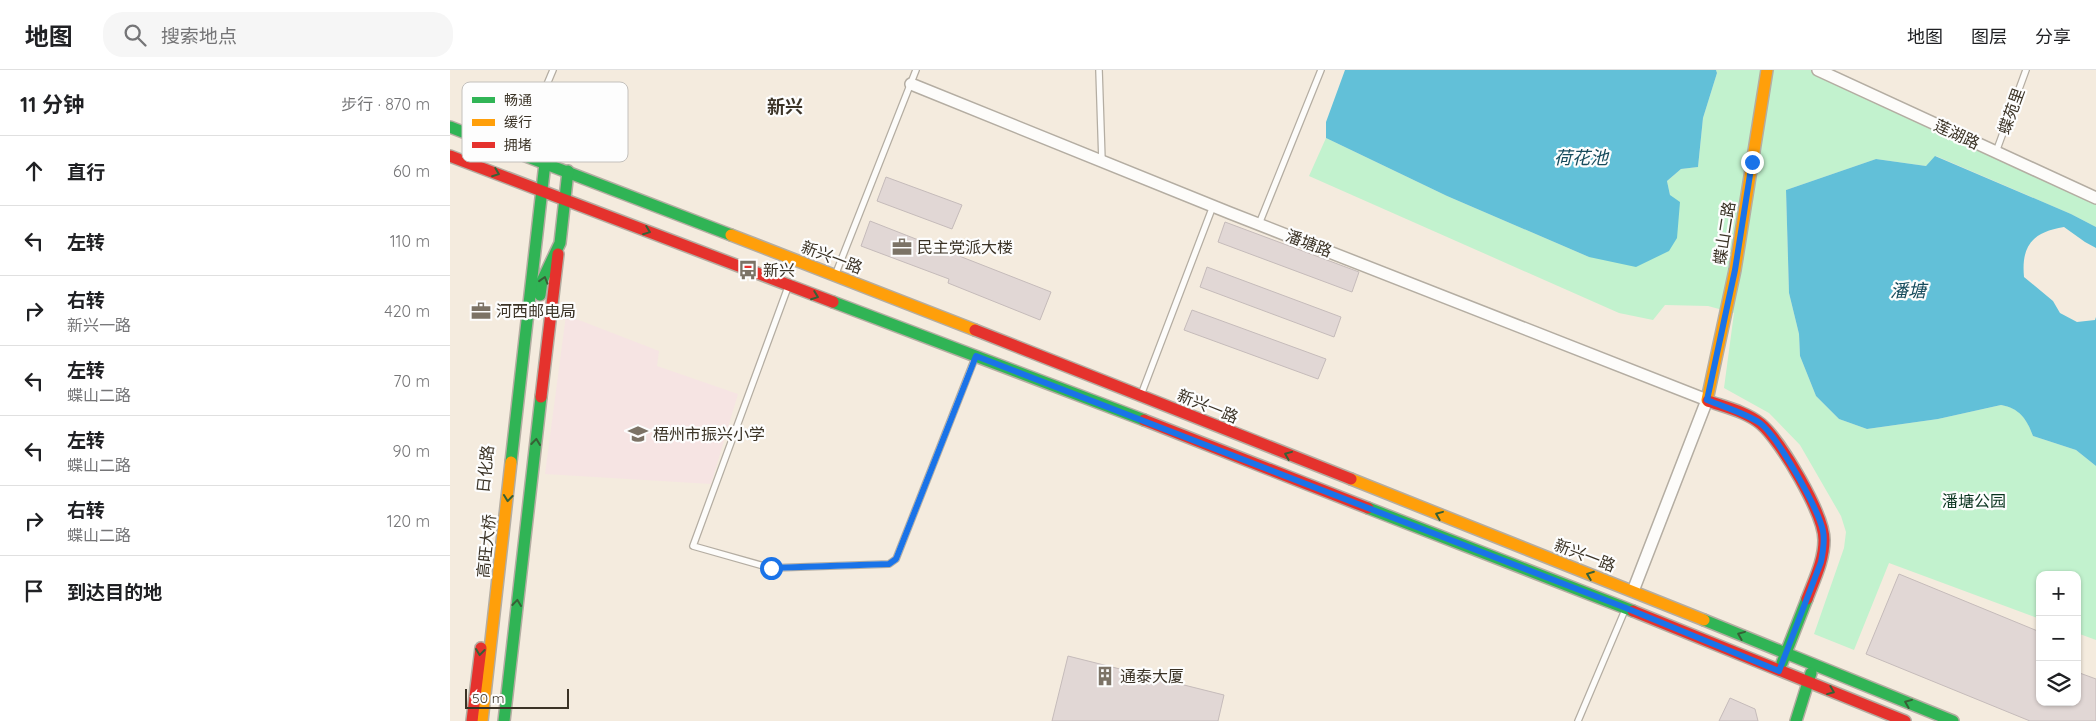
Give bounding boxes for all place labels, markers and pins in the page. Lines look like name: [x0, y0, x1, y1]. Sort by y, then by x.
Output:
office icon: 民主党派大楼: [891, 236, 913, 258]
place label: 民主党派大楼: [917, 237, 1013, 257]
bus stop icon: 新兴: [737, 259, 759, 281]
place label: 新兴: [763, 260, 795, 280]
office icon: 河西邮电局: [470, 300, 492, 322]
place label: 河西邮电局: [496, 301, 576, 321]
school or university icon: 梧州市振兴小学: [627, 423, 649, 445]
place label: 梧州市振兴小学: [653, 424, 765, 444]
building icon: 通泰大厦: [1094, 665, 1116, 687]
place label: 通泰大厦: [1120, 666, 1184, 686]

